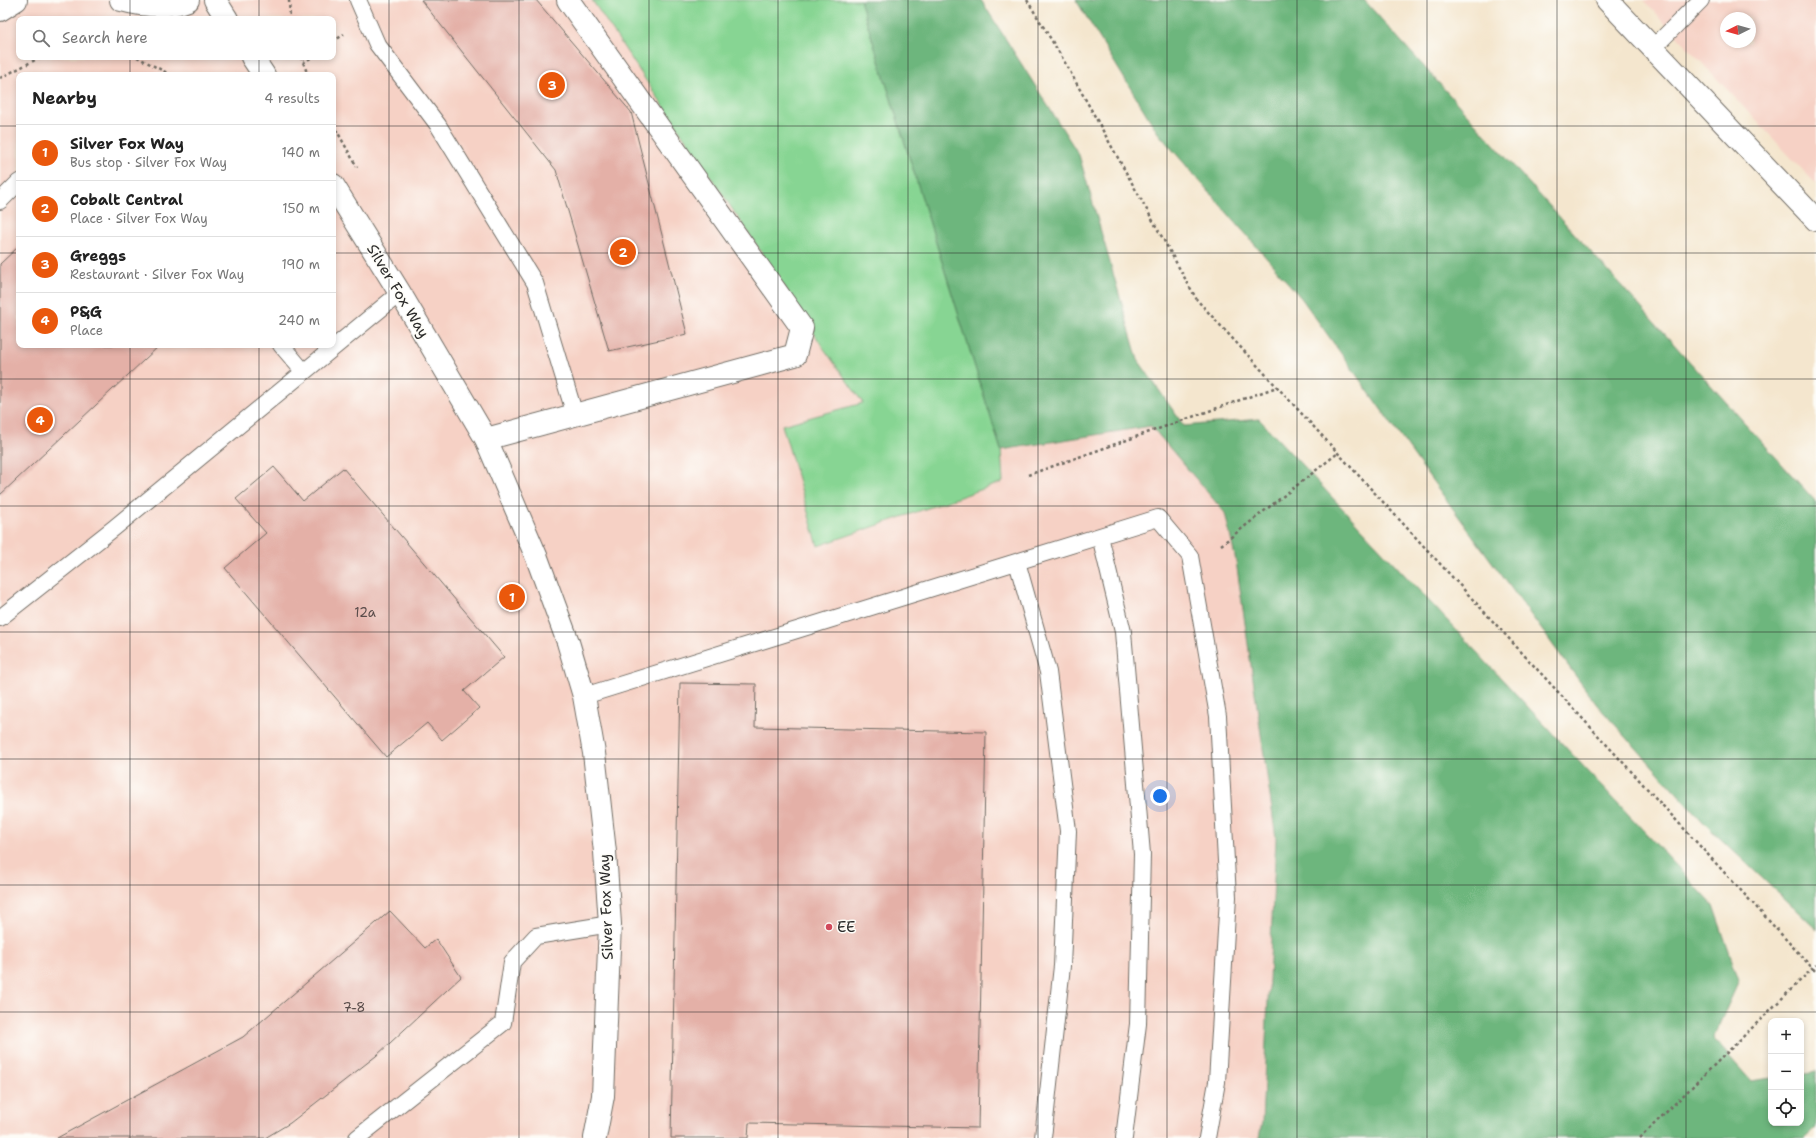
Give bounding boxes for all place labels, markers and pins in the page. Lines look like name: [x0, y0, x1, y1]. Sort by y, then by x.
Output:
pin: 3: [539, 70, 565, 100]
pin: 2: [610, 237, 636, 267]
pin: 4: [27, 405, 53, 435]
pin: 1: [499, 582, 525, 612]
place label: EE: [837, 917, 856, 937]
marker: EE: [824, 922, 834, 932]

